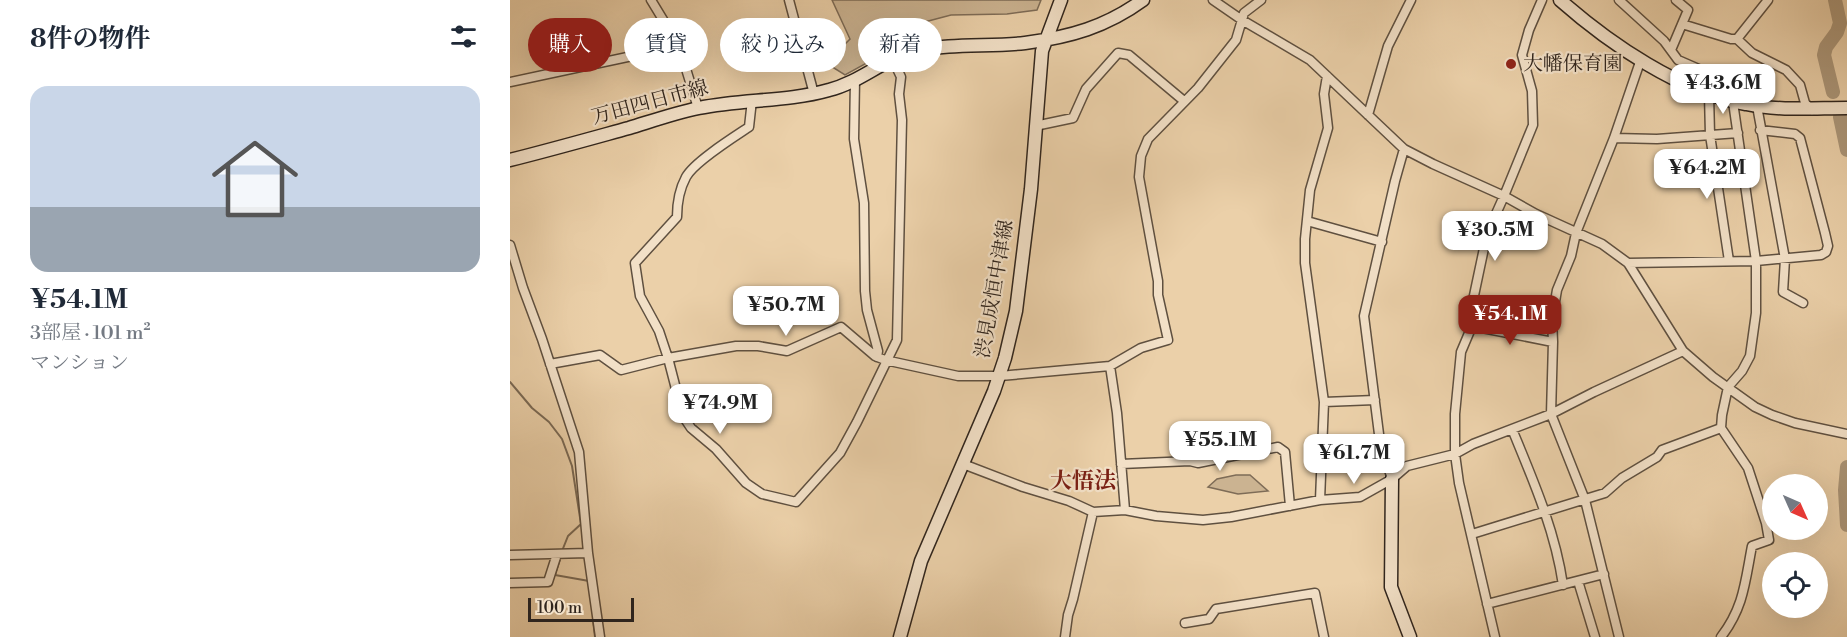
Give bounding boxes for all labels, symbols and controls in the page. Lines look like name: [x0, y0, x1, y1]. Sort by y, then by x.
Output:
chip: 購入: [528, 18, 612, 72]
chip: 賃貸: [624, 18, 708, 72]
chip: 絞り込み: [720, 18, 846, 72]
chip: 新着: [858, 18, 942, 72]
icon: filters: [447, 20, 480, 53]
text: 8件の物件: [30, 23, 151, 55]
place label: 大幡保育園: [1523, 52, 1623, 77]
marker: 大幡保育園: [1504, 57, 1518, 71]
pin: ¥43.6M: [1674, 64, 1772, 115]
text: ¥43.6M: [1684, 71, 1762, 96]
street label: 万田四日市線: [589, 75, 711, 131]
icon: home: [201, 125, 309, 233]
pin: ¥64.2M: [1658, 149, 1756, 200]
text: ¥64.2M: [1668, 156, 1746, 181]
pin: ¥30.5M: [1446, 211, 1544, 262]
street label: 渋見成恒中津線: [971, 218, 1019, 360]
text: ¥30.5M: [1456, 218, 1534, 243]
text: ¥54.1M: [30, 284, 128, 316]
pin: ¥50.7M: [737, 286, 835, 337]
text: ¥50.7M: [747, 293, 825, 318]
pin: ¥54.1M: [1461, 295, 1559, 346]
text: ¥54.1M: [1472, 302, 1548, 327]
text: 3部屋 · 101 m²: [30, 321, 150, 346]
text: マンション: [30, 351, 129, 376]
pin: ¥74.9M: [671, 384, 769, 435]
text: ¥74.9M: [682, 391, 758, 416]
pin: ¥55.1M: [1171, 421, 1269, 472]
text: ¥55.1M: [1183, 428, 1257, 453]
pin: ¥61.7M: [1305, 434, 1403, 485]
text: ¥61.7M: [1318, 441, 1390, 466]
district label: 大悟法: [1050, 468, 1116, 495]
north arrow: [1762, 474, 1828, 540]
map controls: [1762, 474, 1828, 618]
button: locate: [1762, 552, 1828, 618]
scale bar: [528, 595, 634, 622]
text: 100 m: [537, 598, 582, 618]

